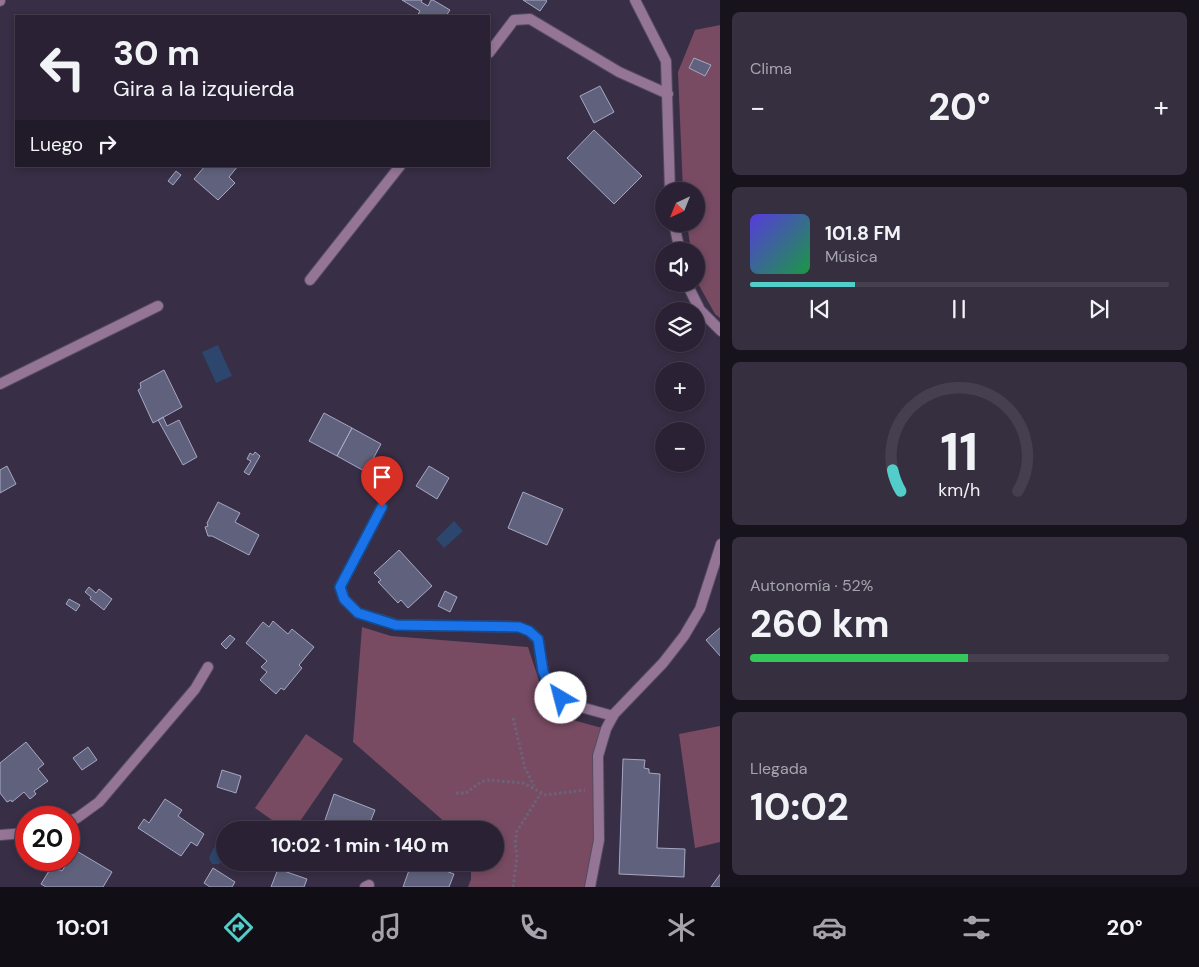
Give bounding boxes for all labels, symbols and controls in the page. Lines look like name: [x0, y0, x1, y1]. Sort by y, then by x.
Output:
text: 30 m: [113, 30, 200, 76]
icon: left: [30, 35, 95, 100]
text: Clima: [750, 58, 792, 79]
text: Gira a la izquierda: [113, 74, 294, 103]
text: 20°: [928, 82, 991, 132]
text: −: [750, 89, 765, 126]
text: +: [1154, 89, 1169, 126]
icon: right: [93, 130, 121, 158]
text: Luego: [30, 132, 83, 157]
north arrow: [655, 182, 705, 232]
map controls: [655, 182, 705, 472]
text: 101.8 FM: [825, 221, 901, 246]
button: sound: [655, 242, 705, 292]
text: Música: [825, 246, 877, 267]
icon: previous: [806, 295, 834, 323]
icon: pause: [945, 295, 973, 323]
icon: next: [1085, 295, 1113, 323]
button: layers: [655, 302, 705, 352]
button: +: [655, 362, 705, 412]
text: 11: [941, 418, 978, 486]
button: −: [655, 422, 705, 472]
pin: [361, 456, 403, 507]
icon: arrive: [368, 463, 396, 491]
text: km/h: [938, 478, 981, 502]
text: Autonomía · 52%: [750, 575, 873, 596]
text: 260 km: [750, 599, 889, 649]
position arrow: [534, 671, 586, 723]
text: Llegada: [750, 758, 807, 779]
text: 10:02: [750, 782, 849, 832]
speed limit sign: 20: [15, 806, 80, 871]
text: 10:02 · 1 min · 140 m: [271, 833, 449, 858]
icon: directions: [221, 910, 256, 945]
icon: music: [369, 910, 404, 945]
icon: phone: [516, 910, 551, 945]
icon: climate: [664, 910, 699, 945]
icon: car: [812, 910, 847, 945]
icon: filters: [959, 910, 994, 945]
text: 10:01: [56, 913, 109, 942]
text: 20°: [1107, 913, 1143, 942]

